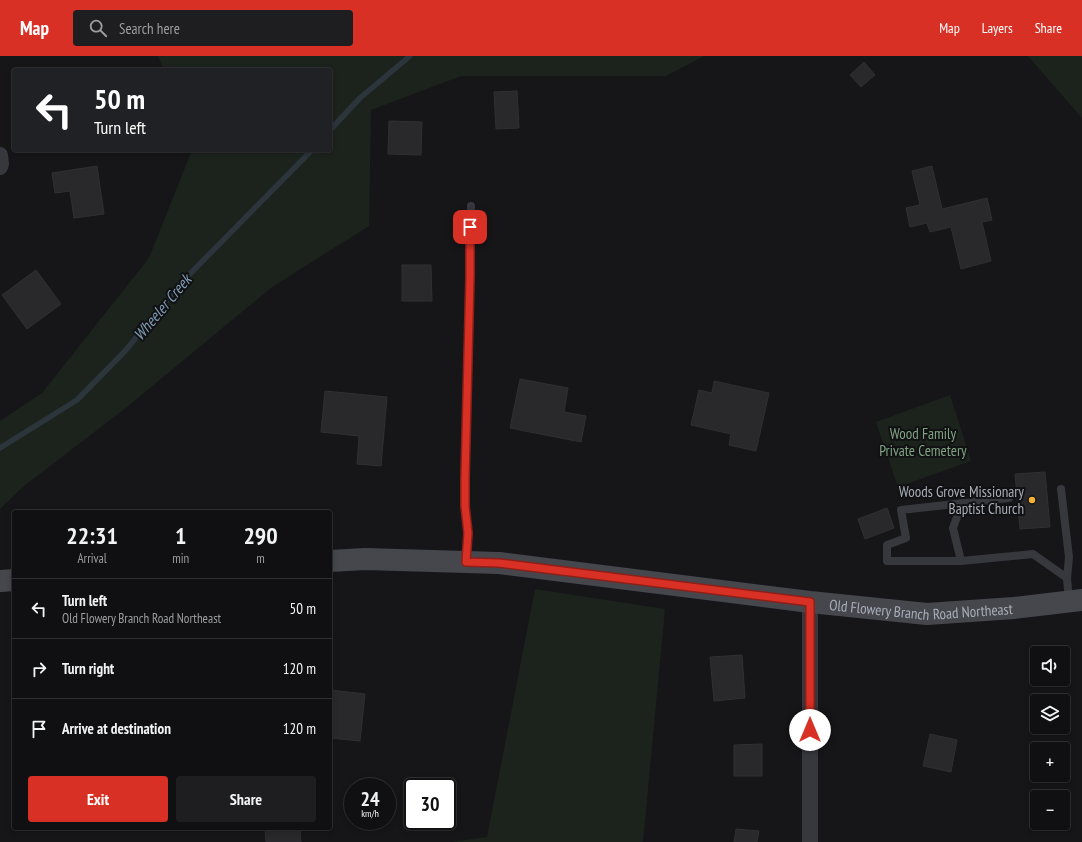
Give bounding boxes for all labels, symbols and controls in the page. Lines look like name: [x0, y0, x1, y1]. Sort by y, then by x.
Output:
search box: [73, 10, 353, 46]
text: Map: [20, 16, 49, 40]
icon: search: [87, 17, 109, 39]
text: Search here: [119, 19, 180, 38]
text: Map: [939, 19, 960, 37]
text: Layers: [982, 19, 1013, 37]
text: Share: [1035, 19, 1062, 37]
text: 50 m: [94, 80, 145, 117]
icon: left: [28, 84, 80, 136]
text: Turn left: [94, 116, 146, 139]
pin: [453, 210, 487, 244]
icon: arrive: [459, 216, 481, 238]
water label: Wheeler Creek: [129, 269, 196, 344]
park label: Wood Family Private Cemetery: [879, 424, 967, 460]
place label: Woods Grove Missionary Baptist Church: [899, 482, 1024, 518]
marker: Woods Grove Missionary Baptist Church: [1027, 495, 1037, 505]
text: 22:31: [66, 520, 118, 551]
text: 1: [175, 520, 186, 551]
text: 290: [243, 520, 278, 551]
text: Arrival: [77, 550, 107, 567]
text: min: [172, 550, 189, 567]
text: m: [256, 550, 265, 567]
text: Turn left: [62, 591, 107, 610]
street label: Old Flowery Branch Road Northeast: [828, 595, 1013, 624]
icon: left: [28, 598, 50, 620]
text: 50 m: [290, 599, 316, 618]
text: Old Flowery Branch Road Northeast: [62, 610, 221, 627]
map controls: [1030, 646, 1070, 830]
button: sound: [1030, 646, 1070, 686]
icon: right: [28, 658, 50, 680]
text: Turn right: [62, 659, 114, 678]
text: 120 m: [283, 659, 316, 678]
button: layers: [1030, 694, 1070, 734]
position arrow: [789, 709, 831, 751]
icon: arrive: [28, 718, 50, 740]
text: Arrive at destination: [62, 719, 171, 738]
text: 120 m: [283, 719, 316, 738]
button: +: [1030, 742, 1070, 782]
button: Exit: [28, 776, 168, 822]
button: Share: [176, 776, 316, 822]
speed limit sign: 30: [404, 778, 456, 830]
text: 24: [360, 786, 380, 812]
button: −: [1030, 790, 1070, 830]
text: km/h: [361, 807, 379, 820]

